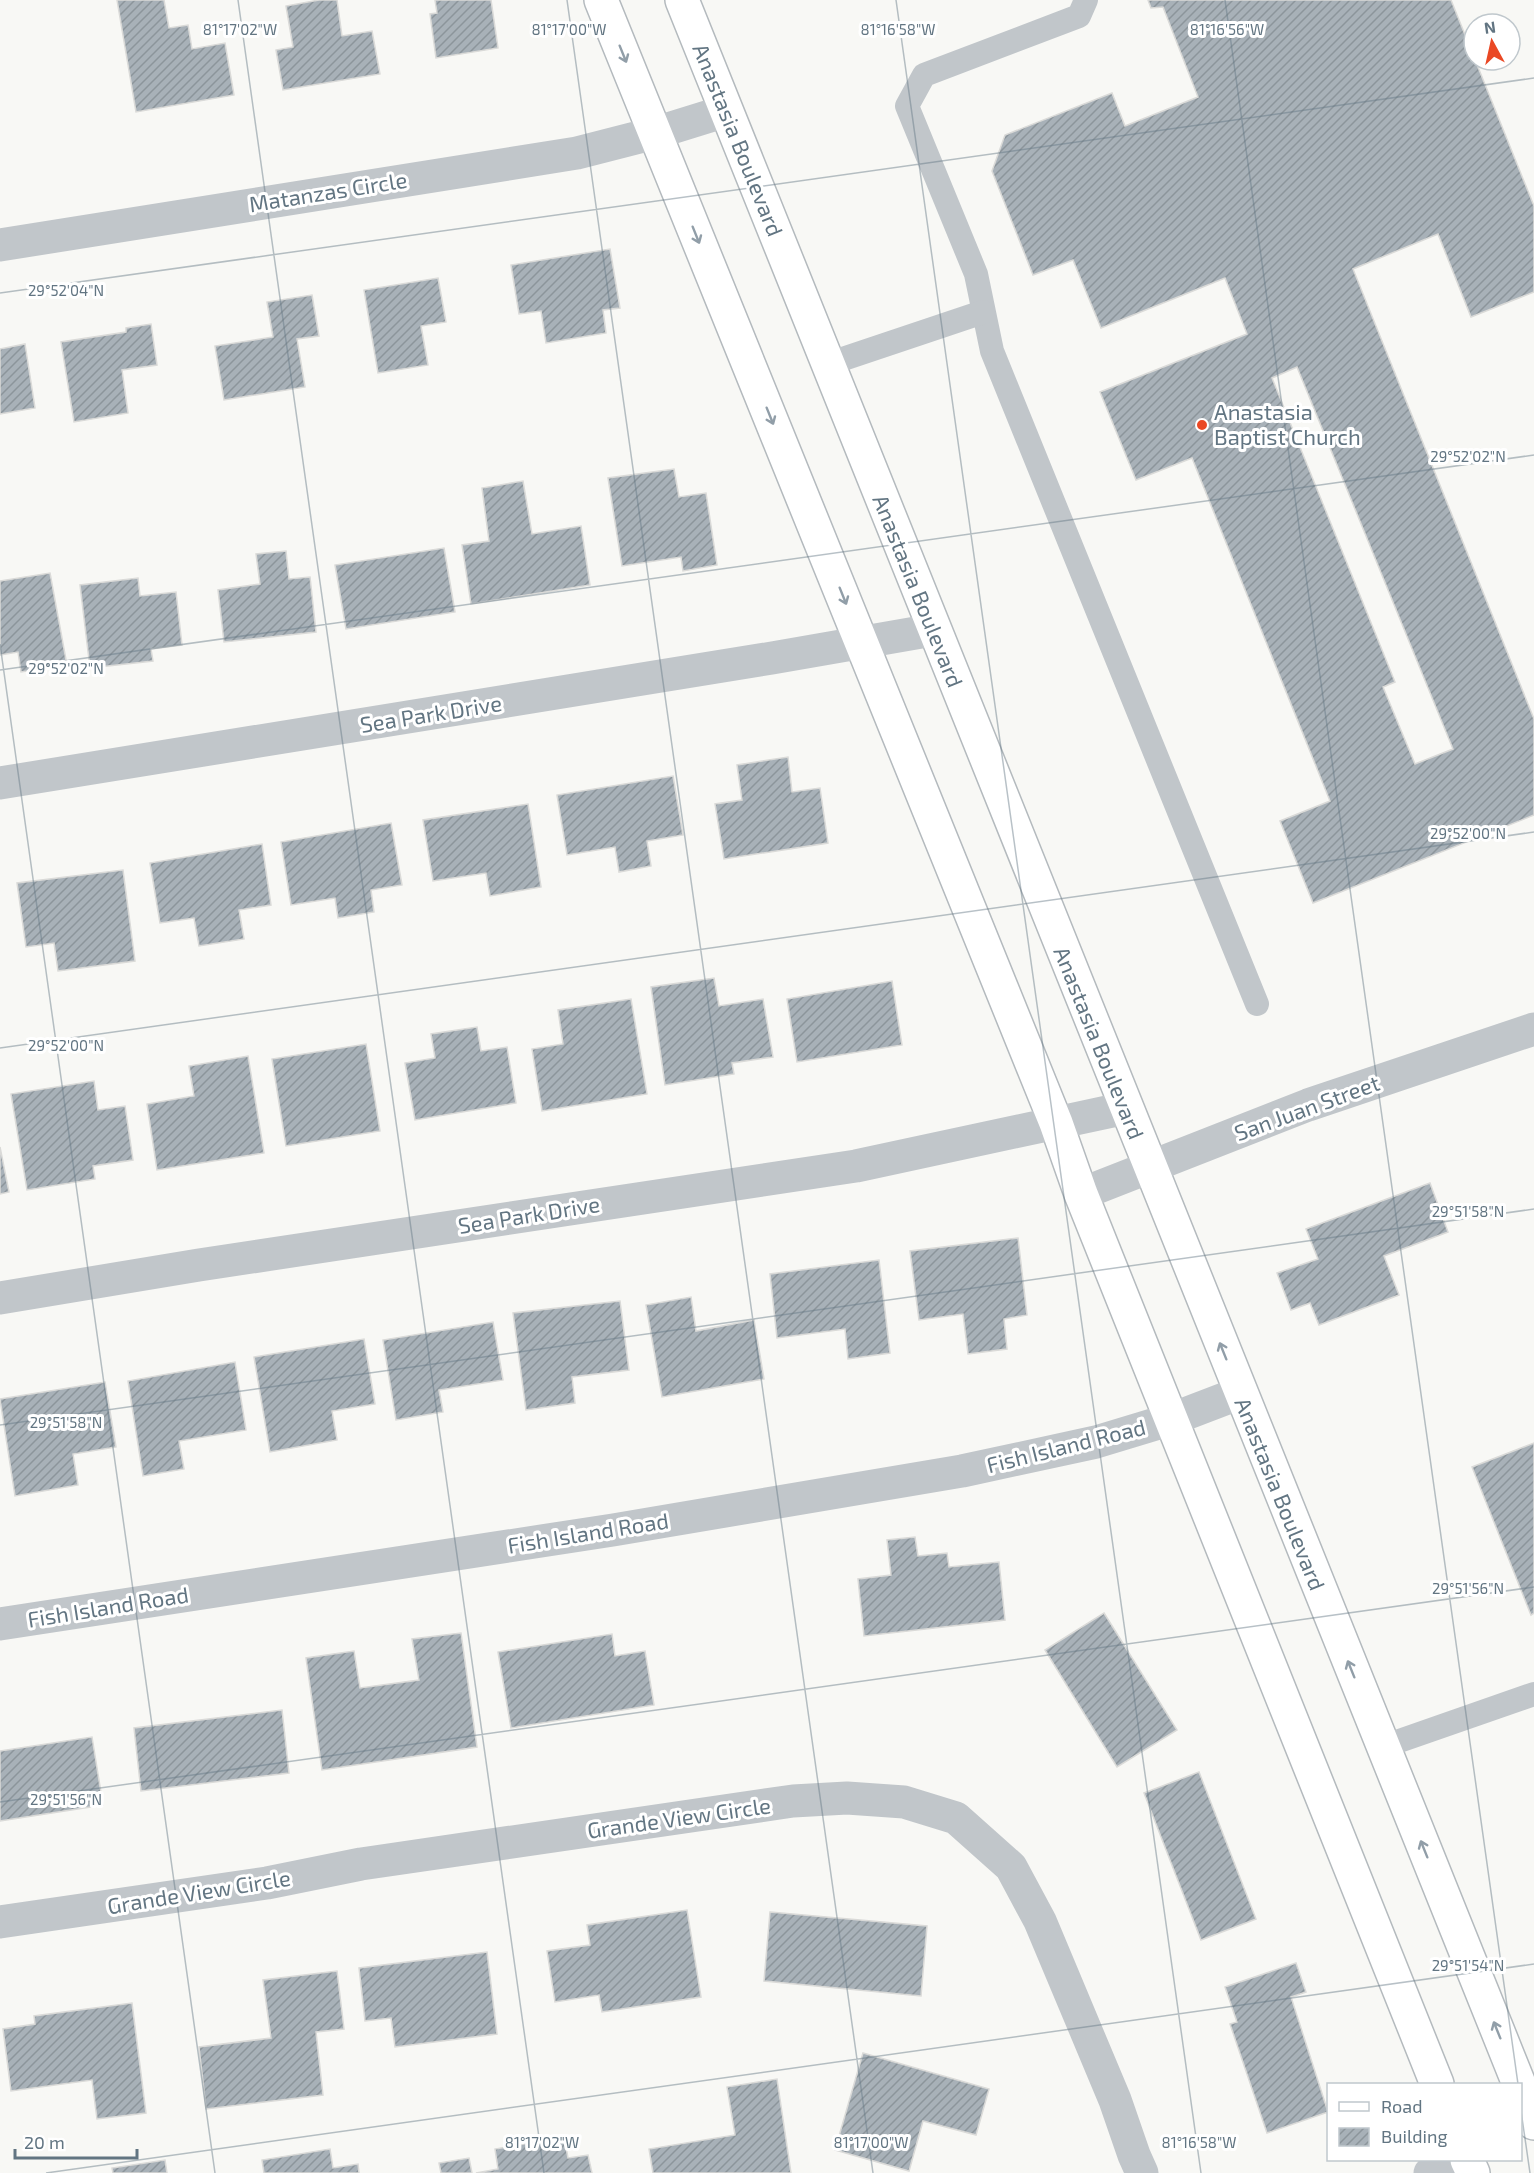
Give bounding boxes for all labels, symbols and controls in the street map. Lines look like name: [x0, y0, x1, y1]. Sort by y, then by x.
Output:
north arrow: [1462, 12, 1522, 72]
text: N: [1483, 16, 1497, 37]
text: 81°17'02"W: [203, 20, 277, 38]
text: 81°17'00"W: [532, 20, 606, 38]
text: 81°16'58"W: [861, 20, 935, 38]
text: 81°16'56"W: [1190, 20, 1264, 38]
street label: Anastasia Boulevard: [688, 39, 789, 240]
one-way arrow: [618, 45, 629, 63]
street label: Matanzas Circle: [247, 166, 409, 216]
one-way arrow: [691, 225, 702, 244]
text: 29°52'04"N: [28, 281, 104, 299]
place label: Anastasia Baptist Church: [1214, 398, 1361, 449]
one-way arrow: [765, 406, 776, 424]
marker: Anastasia Baptist Church: [1195, 418, 1209, 432]
text: 29°52'02"N: [1430, 447, 1506, 465]
street label: Anastasia Boulevard: [868, 490, 969, 691]
one-way arrow: [838, 587, 849, 605]
text: 29°52'02"N: [28, 659, 104, 677]
street label: Sea Park Drive: [358, 689, 504, 737]
text: 29°52'00"N: [1430, 824, 1506, 842]
street label: Anastasia Boulevard: [1049, 942, 1150, 1143]
text: 29°52'00"N: [28, 1036, 104, 1054]
street label: San Juan Street: [1231, 1069, 1383, 1145]
street label: Sea Park Drive: [456, 1190, 602, 1238]
text: 29°51'58"N: [1432, 1202, 1504, 1220]
one-way arrow: [1217, 1343, 1228, 1361]
street label: Anastasia Boulevard: [1230, 1393, 1331, 1594]
text: 29°51'58"N: [30, 1413, 102, 1431]
street label: Fish Island Road: [984, 1413, 1148, 1477]
street label: Fish Island Road: [505, 1506, 670, 1558]
text: 29°51'56"N: [1432, 1579, 1504, 1597]
street label: Fish Island Road: [25, 1580, 190, 1632]
one-way arrow: [1345, 1660, 1356, 1678]
text: 29°51'56"N: [30, 1790, 102, 1808]
street label: Grande View Circle: [585, 1791, 772, 1843]
one-way arrow: [1418, 1841, 1429, 1859]
street label: Grande View Circle: [105, 1864, 292, 1918]
text: 29°51'54"N: [1432, 1956, 1504, 1974]
one-way arrow: [1491, 2022, 1502, 2040]
legend: [1327, 2083, 1522, 2161]
text: Road: [1381, 2095, 1422, 2117]
scale bar: [15, 2122, 136, 2160]
text: Building: [1381, 2125, 1448, 2147]
text: 20 m: [24, 2131, 65, 2153]
text: 81°17'02"W: [505, 2133, 579, 2151]
text: 81°17'00"W: [834, 2133, 908, 2151]
text: 81°16'58"W: [1162, 2133, 1236, 2151]

